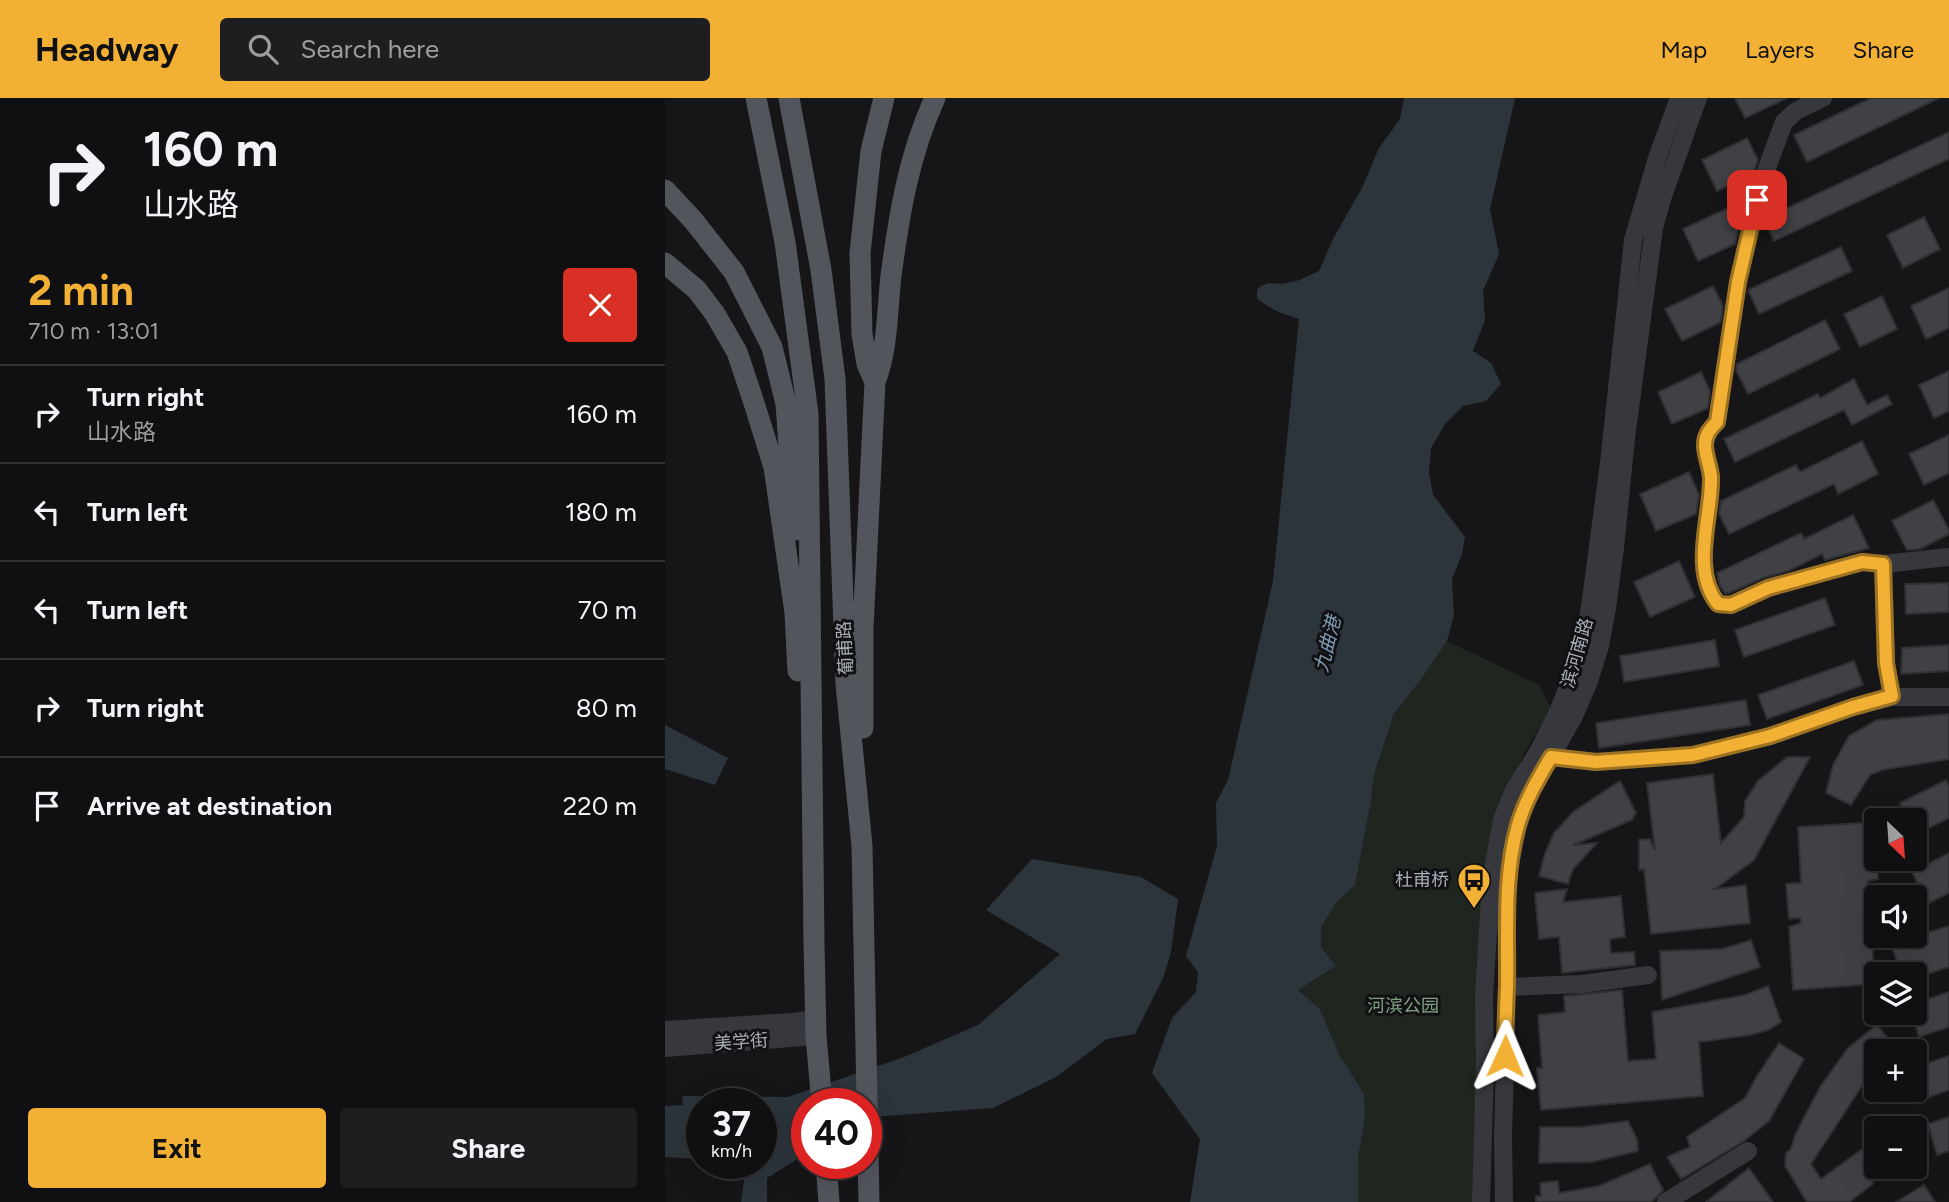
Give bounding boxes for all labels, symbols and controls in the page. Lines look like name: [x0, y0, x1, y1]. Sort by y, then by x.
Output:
search box: [220, 18, 710, 81]
text: Headway: [35, 30, 178, 69]
icon: search: [244, 30, 282, 68]
text: Search here: [300, 33, 439, 65]
text: Map: [1660, 35, 1707, 64]
text: Layers: [1745, 35, 1814, 64]
text: Share: [1852, 35, 1914, 64]
text: 160 m: [143, 119, 278, 178]
icon: right: [28, 126, 119, 217]
pin: [1727, 170, 1787, 230]
icon: arrive: [1738, 181, 1776, 219]
text: 山水路: [143, 186, 239, 224]
text: 2 min: [28, 265, 134, 316]
button: close: [563, 268, 637, 342]
text: 710 m · 13:01: [28, 317, 159, 345]
text: Turn right: [87, 381, 204, 413]
icon: right: [28, 395, 66, 433]
text: 160 m: [566, 398, 637, 430]
text: 山水路: [87, 418, 156, 446]
icon: left: [28, 493, 66, 531]
text: Turn left: [87, 496, 188, 528]
text: 180 m: [565, 496, 637, 528]
icon: left: [28, 591, 66, 629]
text: Turn left: [87, 594, 188, 626]
text: 70 m: [578, 594, 637, 626]
water label: 九曲港: [1309, 611, 1346, 675]
street label: 滨河南路: [1557, 615, 1597, 691]
street label: 葡甫路: [833, 620, 857, 676]
icon: right: [28, 689, 66, 727]
text: Turn right: [87, 692, 204, 724]
text: 80 m: [576, 692, 637, 724]
icon: arrive: [28, 787, 66, 825]
text: Arrive at destination: [87, 790, 332, 822]
text: 220 m: [563, 790, 637, 822]
north arrow: [1864, 808, 1927, 872]
map controls: [1864, 808, 1927, 1179]
bus stop icon: 杜甫桥: [1455, 861, 1493, 910]
place label: 杜甫桥: [1395, 869, 1449, 891]
button: sound: [1864, 885, 1927, 948]
button: layers: [1864, 962, 1927, 1025]
park label: 河滨公园: [1367, 995, 1439, 1017]
position arrow: [1468, 1019, 1542, 1093]
street label: 美学街: [713, 1029, 769, 1055]
button: +: [1864, 1039, 1927, 1102]
speed limit sign: 40: [791, 1088, 882, 1179]
text: 37: [712, 1103, 751, 1145]
button: Exit: [28, 1108, 326, 1188]
button: Share: [340, 1108, 637, 1188]
button: −: [1864, 1116, 1927, 1179]
text: km/h: [711, 1140, 752, 1162]

